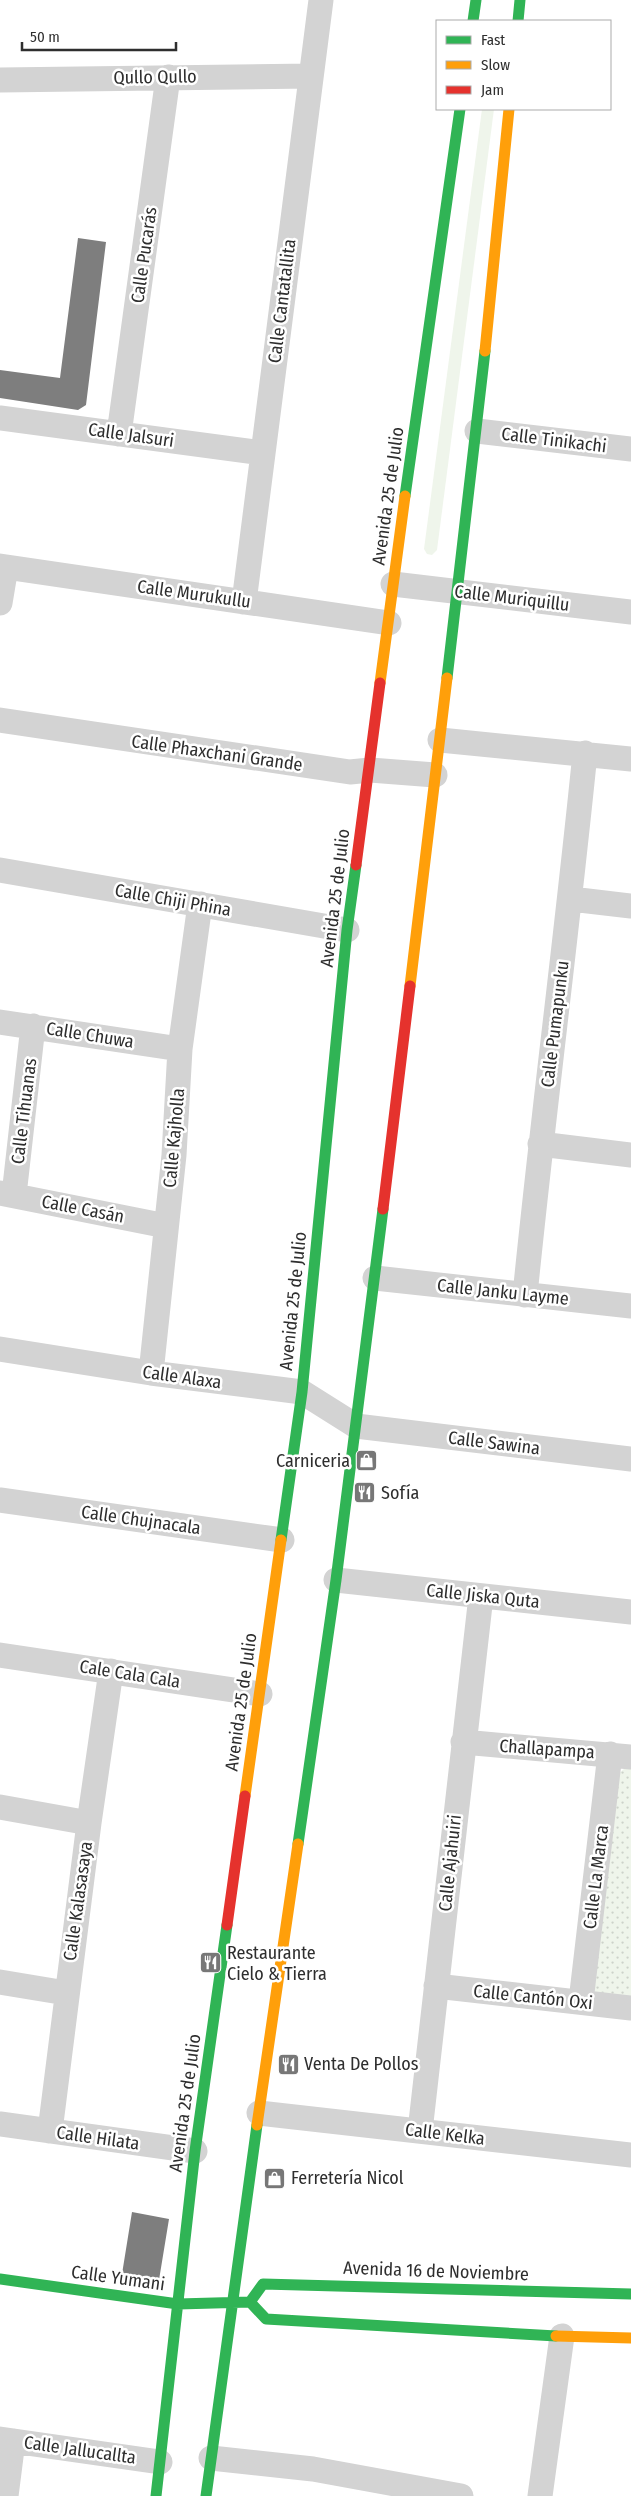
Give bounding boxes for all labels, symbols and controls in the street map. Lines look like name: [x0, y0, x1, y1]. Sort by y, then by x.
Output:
scale bar: [22, 20, 176, 52]
legend: [436, 20, 611, 110]
text: 50 m: [30, 28, 60, 46]
text: Fast: [481, 31, 505, 49]
text: Slow: [481, 56, 510, 74]
street label: Qullo Qullo: [113, 65, 197, 89]
text: Jam: [481, 81, 504, 99]
street label: Calle Pucarás: [126, 205, 162, 305]
street label: Calle Cantatallita: [263, 237, 301, 364]
street label: Calle Jalsuri: [87, 418, 175, 452]
street label: Calle Tinikachi: [500, 423, 608, 457]
street label: Avenida 25 de Julio: [367, 425, 409, 567]
street label: Calle Murukullu: [136, 575, 252, 613]
street label: Calle Muriquillu: [453, 580, 571, 616]
street label: Calle Phaxchani Grande: [130, 730, 304, 776]
street label: Avenida 25 de Julio: [316, 828, 354, 968]
street label: Calle Chiji Phina: [113, 879, 233, 921]
street label: Calle Pumapunku: [536, 959, 574, 1089]
street label: Calle Chuwa: [45, 1017, 136, 1053]
street label: Calle Tihuanas: [7, 1056, 41, 1165]
street label: Calle Kajholla: [159, 1087, 189, 1189]
street label: Calle Casán: [40, 1190, 126, 1228]
street label: Avenida 25 de Julio: [275, 1231, 311, 1371]
street label: Calle Janku Layme: [436, 1274, 570, 1310]
street label: Calle Alaxa: [141, 1361, 223, 1393]
street label: Calle Sawina: [447, 1426, 541, 1460]
shop icon: Carniceria: [354, 1449, 378, 1473]
place label: Carniceria: [276, 1450, 350, 1472]
restaurant icon: Sofía: [353, 1481, 377, 1505]
place label: Sofía: [381, 1482, 420, 1504]
street label: Calle Chujnacala: [80, 1501, 202, 1539]
street label: Calle Jiska Quta: [425, 1579, 541, 1613]
street label: Avenida 25 de Julio: [220, 1631, 262, 1773]
street label: Cale Cala Cala: [78, 1655, 182, 1693]
street label: Challapampa: [499, 1735, 596, 1763]
street label: Calle Ajahuiri: [434, 1814, 466, 1912]
street label: Calle La Marca: [579, 1823, 613, 1930]
street label: Calle Kalasasaya: [59, 1840, 97, 1962]
place label: Restaurante Cielo & Tierra: [227, 1942, 327, 1985]
restaurant icon: Restaurante Cielo & Tierra: [199, 1951, 223, 1975]
street label: Calle Cantón Oxi: [472, 1980, 594, 2014]
street label: Avenida 25 de Julio: [164, 2032, 206, 2174]
restaurant icon: Venta De Pollos: [276, 2052, 300, 2076]
place label: Venta De Pollos: [304, 2053, 419, 2075]
street label: Calle Kelka: [404, 2118, 486, 2150]
street label: Calle Hilata: [55, 2121, 141, 2155]
shop icon: Ferretería Nicol: [263, 2166, 287, 2190]
place label: Ferretería Nicol: [291, 2167, 404, 2189]
street label: Avenida 16 de Noviembre: [343, 2257, 529, 2285]
street label: Calle Yumani: [70, 2261, 166, 2295]
street label: Calle Jallucallta: [23, 2431, 138, 2469]

